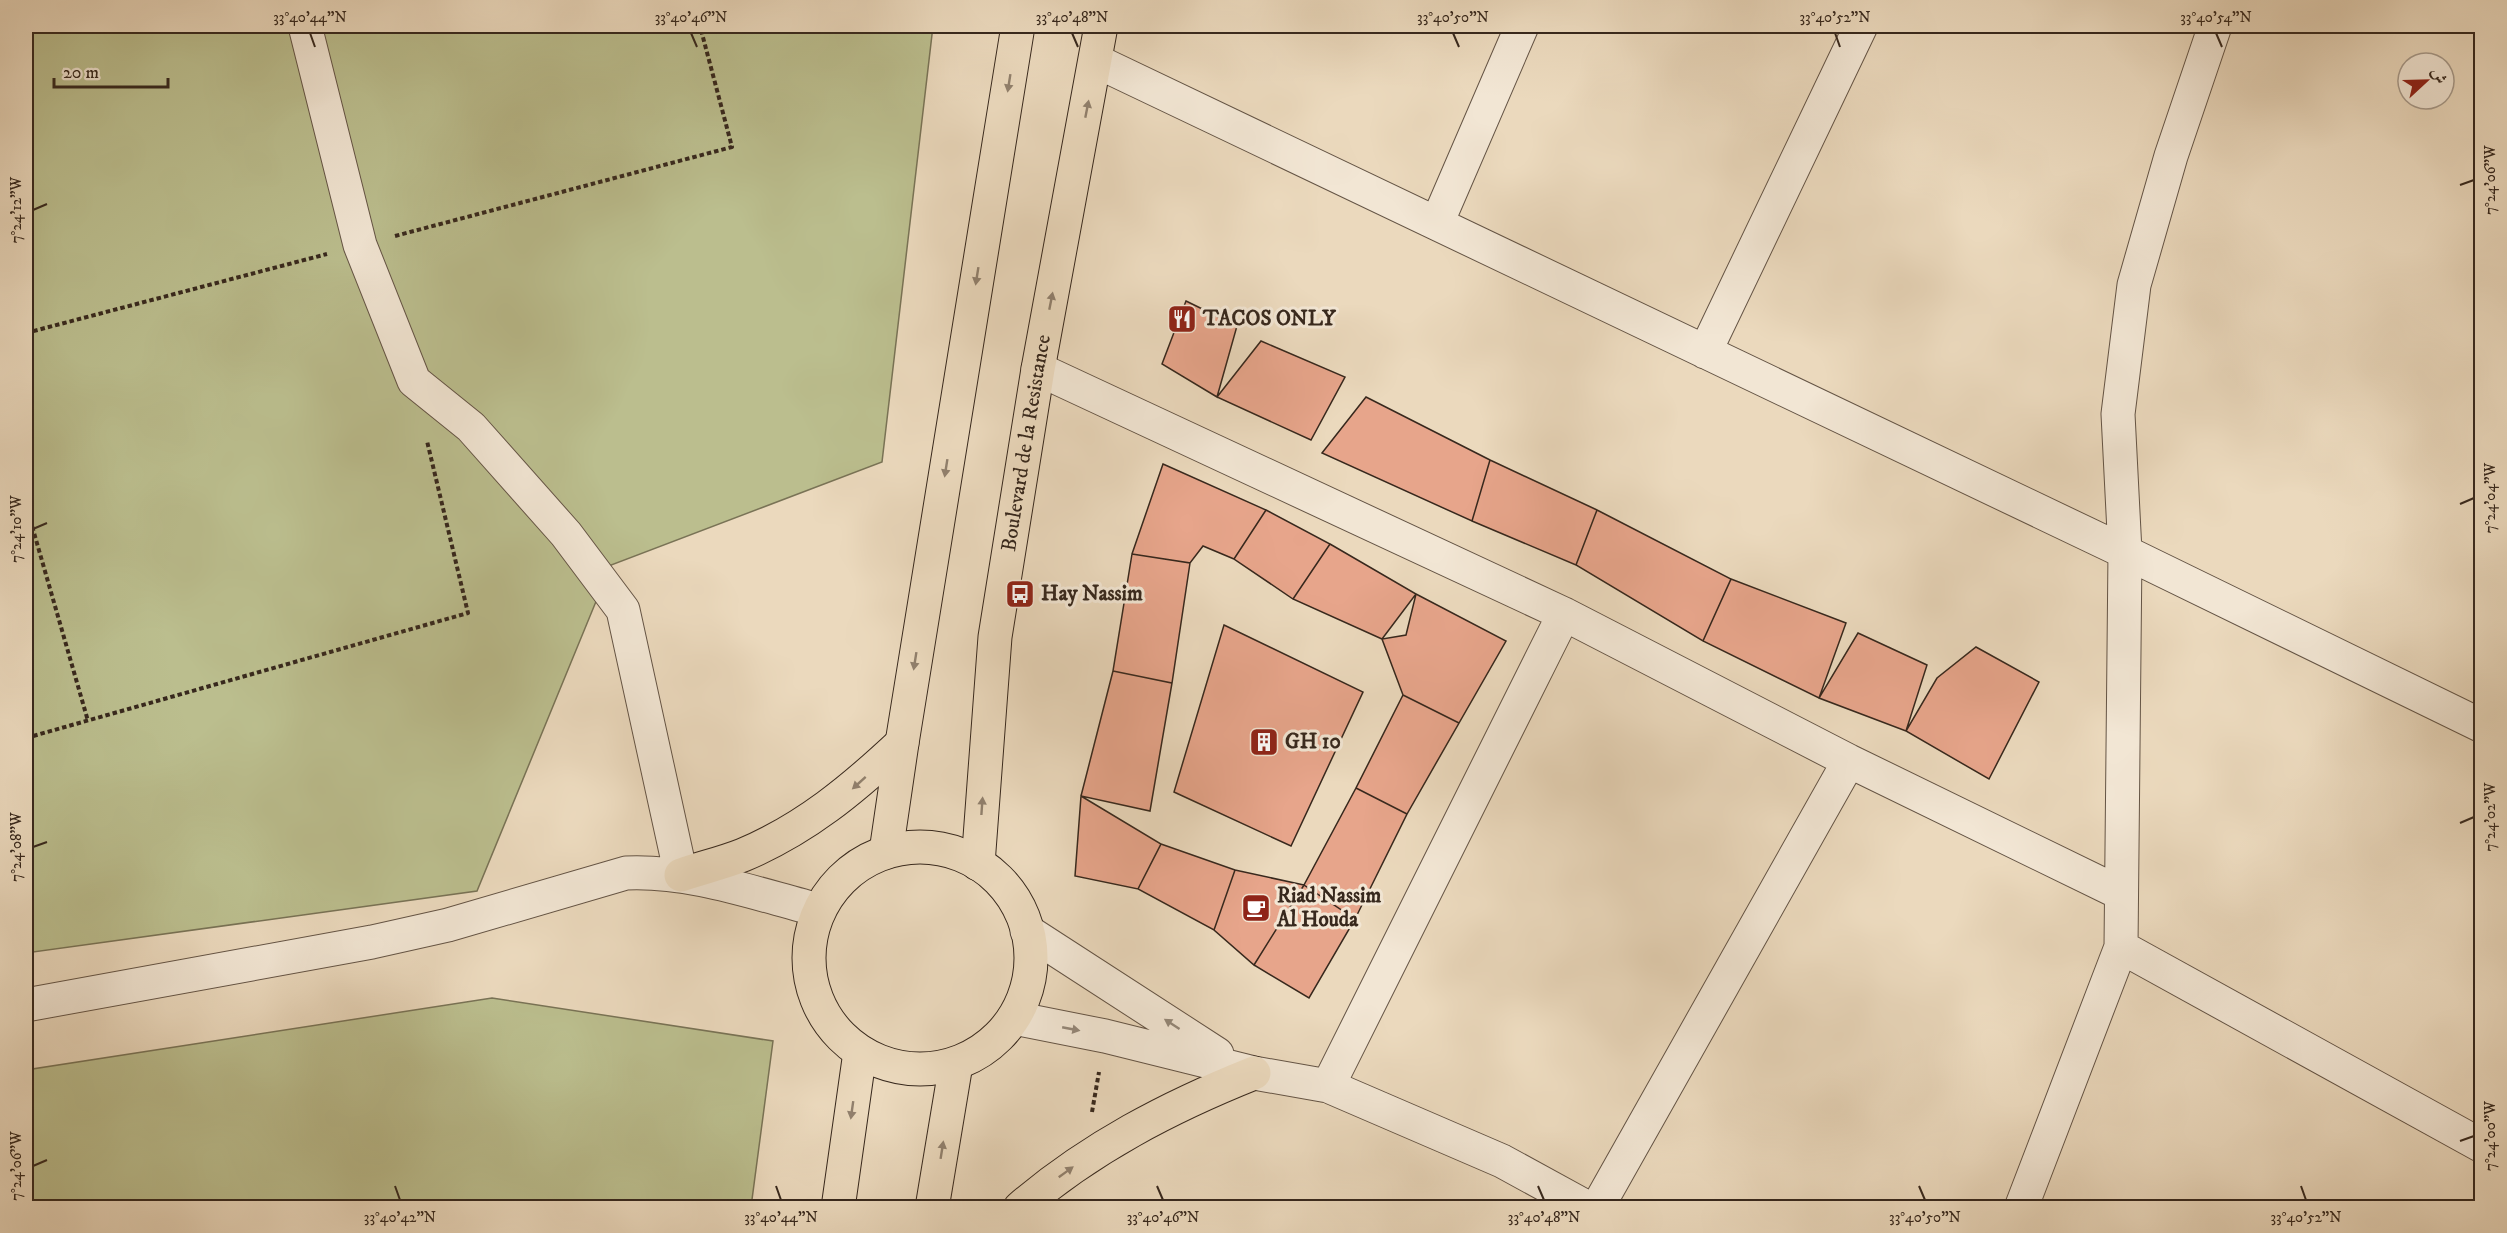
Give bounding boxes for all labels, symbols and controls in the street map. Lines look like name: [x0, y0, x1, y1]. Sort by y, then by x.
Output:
text: 33°40'44"N: [273, 8, 347, 27]
text: 33°40'46"N: [655, 8, 727, 27]
text: 33°40'48"N: [1036, 8, 1108, 27]
text: 33°40'50"N: [1417, 8, 1489, 27]
text: 33°40'52"N: [1799, 8, 1871, 27]
text: 33°40'54"N: [2180, 8, 2252, 27]
scale bar: [54, 51, 168, 89]
north arrow: [2396, 51, 2456, 111]
text: 20 m: [63, 62, 99, 84]
text: ش: [2427, 65, 2451, 87]
one-way arrow: [1004, 74, 1013, 93]
one-way arrow: [1083, 99, 1092, 118]
text: 7°24'06"W: [2481, 145, 2500, 215]
text: 7°24'12"W: [7, 176, 26, 243]
one-way arrow: [973, 266, 982, 285]
one-way arrow: [1047, 291, 1056, 310]
restaurant icon: TACOS ONLY: [1166, 303, 1198, 335]
place label: TACOS ONLY: [1202, 306, 1336, 332]
street label: Boulevard de la Resistance: [996, 332, 1057, 553]
one-way arrow: [941, 459, 950, 478]
text: 7°24'04"W: [2481, 463, 2500, 533]
text: 7°24'10"W: [7, 495, 26, 563]
bus stop icon: Hay Nassim: [1004, 578, 1036, 610]
place label: Hay Nassim: [1041, 581, 1143, 607]
one-way arrow: [910, 651, 919, 670]
building icon: GH 10: [1248, 726, 1280, 758]
place label: GH 10: [1285, 729, 1341, 755]
one-way arrow: [852, 776, 867, 789]
text: 7°24'02"W: [2481, 782, 2500, 852]
one-way arrow: [978, 796, 987, 815]
text: 7°24'08"W: [7, 812, 26, 882]
place label: Riad Nassim Al Houda: [1276, 883, 1381, 933]
cafe icon: Riad Nassim Al Houda: [1240, 892, 1272, 924]
one-way arrow: [1164, 1019, 1180, 1030]
one-way arrow: [1062, 1025, 1081, 1034]
one-way arrow: [847, 1101, 856, 1120]
text: 7°24'00"W: [2481, 1101, 2500, 1171]
text: 7°24'06"W: [7, 1131, 26, 1201]
one-way arrow: [937, 1140, 946, 1159]
one-way arrow: [1059, 1166, 1074, 1178]
text: 33°40'42"N: [364, 1208, 436, 1227]
text: 33°40'44"N: [744, 1208, 818, 1227]
text: 33°40'46"N: [1127, 1208, 1199, 1227]
text: 33°40'48"N: [1508, 1208, 1580, 1227]
text: 33°40'50"N: [1889, 1208, 1961, 1227]
text: 33°40'52"N: [2270, 1208, 2342, 1227]

